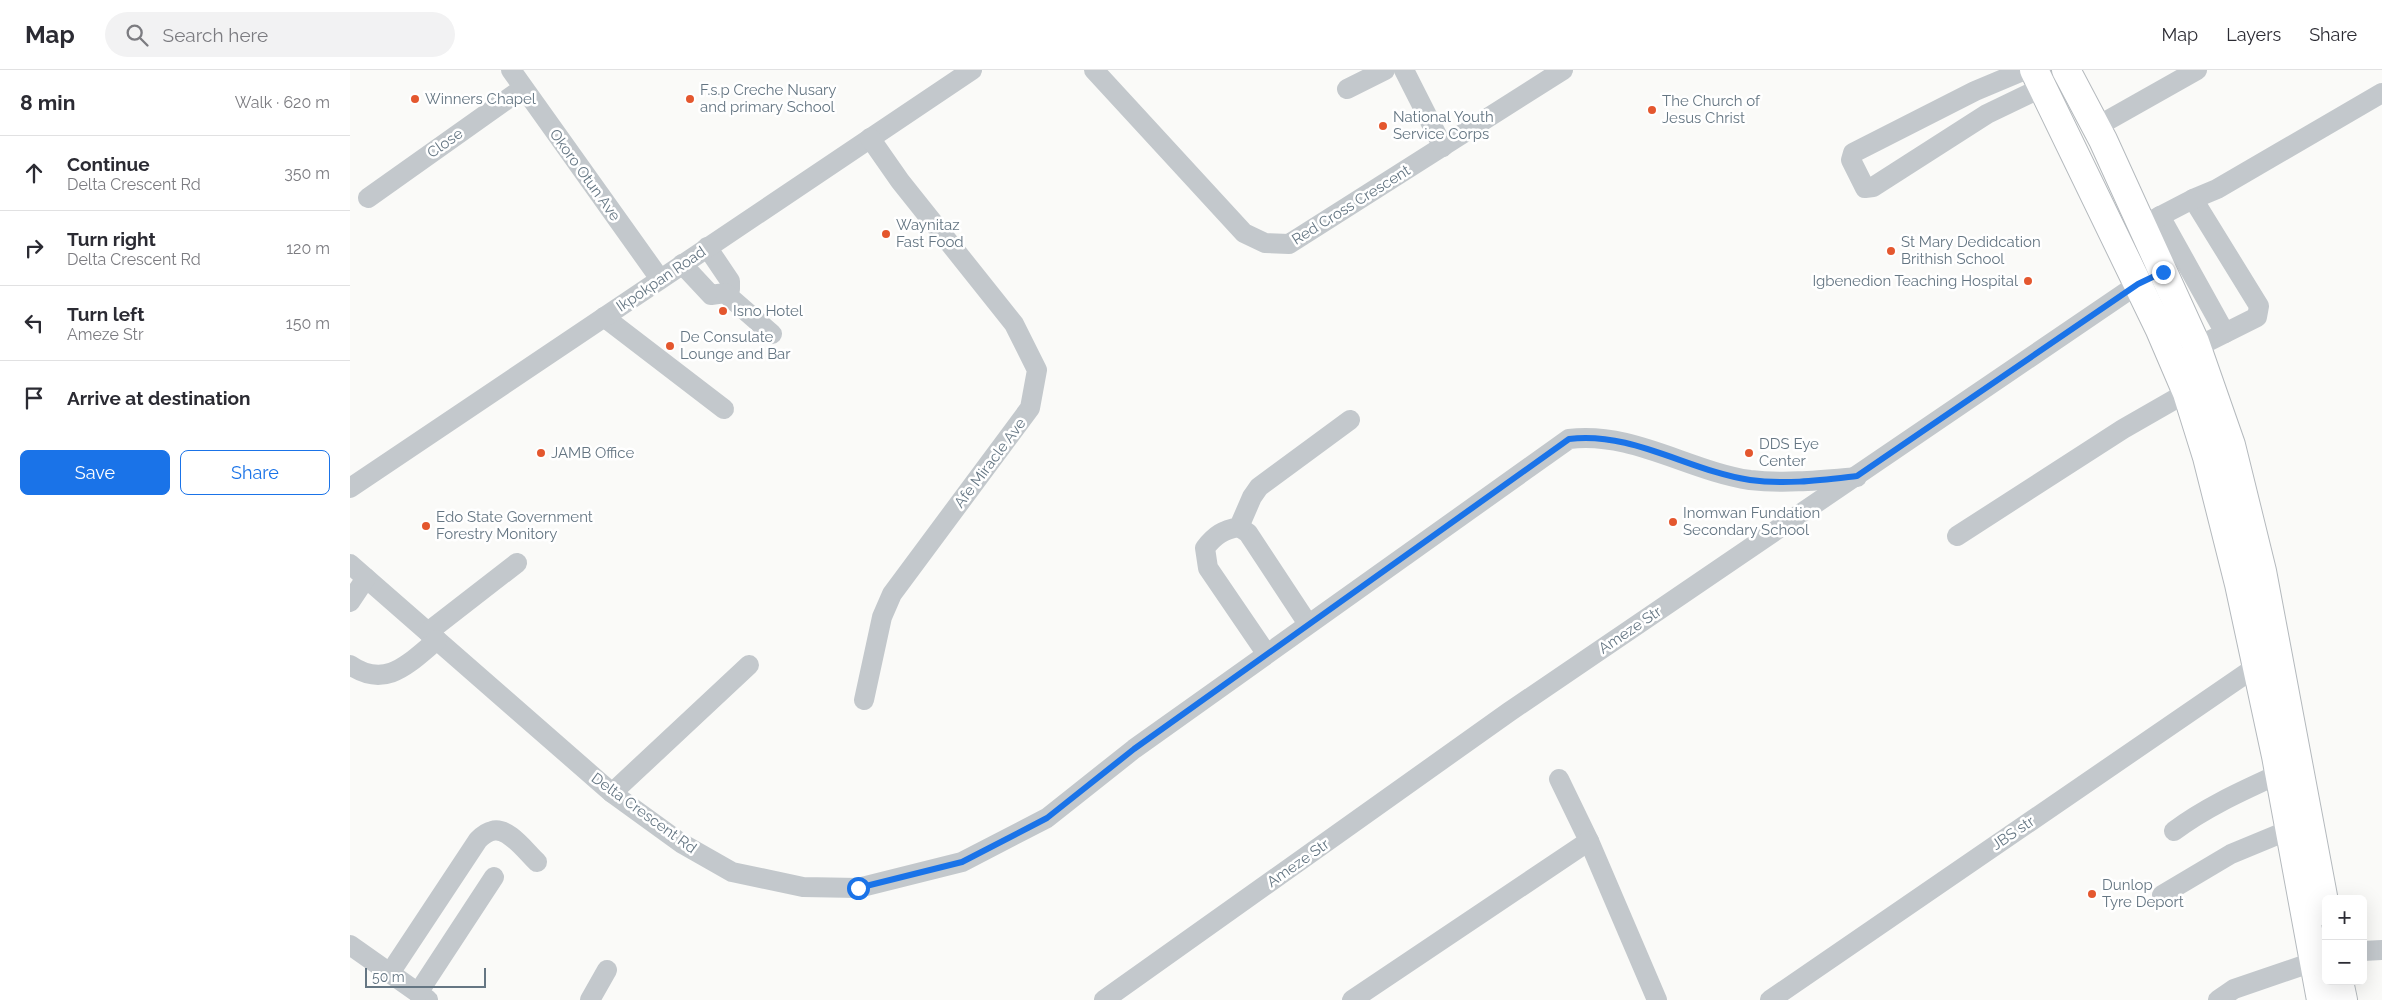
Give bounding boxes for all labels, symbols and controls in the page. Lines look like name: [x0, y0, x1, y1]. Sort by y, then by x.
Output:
search box: [105, 12, 455, 57]
text: Map: [25, 20, 75, 49]
icon: search: [123, 21, 151, 49]
text: Search here: [163, 24, 268, 46]
text: Map: [2162, 24, 2198, 45]
text: Layers: [2226, 24, 2281, 45]
text: Share: [2309, 24, 2357, 45]
place label: F.s.p Creche Nusary and primary School: [700, 81, 837, 116]
text: 8 min: [20, 90, 75, 115]
place label: Winners Chapel: [425, 90, 537, 108]
place label: The Church of Jesus Christ: [1662, 92, 1761, 127]
text: Walk · 620 m: [235, 93, 330, 112]
marker: Winners Chapel: [409, 93, 421, 105]
marker: F.s.p Creche Nusary and primary School: [684, 93, 696, 105]
marker: The Church of Jesus Christ: [1646, 104, 1658, 116]
place label: National Youth Service Corps: [1393, 108, 1494, 143]
marker: National Youth Service Corps: [1377, 120, 1389, 132]
street label: Close: [424, 124, 466, 162]
street label: Okoro Otun Ave: [546, 126, 624, 225]
text: Continue: [67, 153, 150, 175]
icon: ahead: [20, 159, 48, 187]
street label: Red Cross Crescent: [1289, 161, 1413, 249]
text: 350 m: [284, 164, 330, 183]
text: Delta Crescent Rd: [67, 175, 201, 194]
place label: Waynitaz Fast Food: [896, 216, 964, 251]
text: Turn right: [67, 228, 156, 250]
marker: Waynitaz Fast Food: [880, 228, 892, 240]
place label: St Mary Dedidcation Brithish School: [1901, 233, 2041, 268]
icon: right: [20, 234, 48, 262]
text: 120 m: [286, 239, 330, 258]
street label: Ikpokpan Road: [613, 243, 709, 315]
marker: St Mary Dedidcation Brithish School: [1885, 245, 1897, 257]
text: Delta Crescent Rd: [67, 250, 201, 269]
route end: [2152, 261, 2175, 284]
place label: Igbenedion Teaching Hospital: [1812, 272, 2019, 290]
marker: Igbenedion Teaching Hospital: [2022, 275, 2034, 287]
place label: Isno Hotel: [733, 302, 804, 320]
text: Turn left: [67, 303, 144, 325]
marker: Isno Hotel: [717, 305, 729, 317]
icon: left: [20, 309, 48, 337]
text: 150 m: [286, 314, 330, 333]
text: Ameze Str: [67, 325, 144, 344]
place label: De Consulate Lounge and Bar: [680, 328, 791, 363]
marker: De Consulate Lounge and Bar: [664, 340, 676, 352]
icon: arrive: [20, 384, 48, 412]
text: Arrive at destination: [67, 387, 251, 409]
street label: Afe Miracle Ave: [950, 414, 1030, 511]
place label: DDS Eye Center: [1759, 435, 1819, 470]
place label: JAMB Office: [551, 444, 635, 462]
marker: JAMB Office: [535, 447, 547, 459]
marker: DDS Eye Center: [1743, 447, 1755, 459]
button: Save: [20, 450, 170, 495]
button: Share: [180, 450, 330, 495]
place label: Inomwan Fundation Secondary School: [1683, 504, 1820, 539]
place label: Edo State Government Forestry Monitory: [436, 508, 593, 543]
marker: Inomwan Fundation Secondary School: [1667, 516, 1679, 528]
marker: Edo State Government Forestry Monitory: [420, 520, 432, 532]
street label: Ameze Str: [1595, 602, 1665, 658]
street label: Delta Crescent Rd: [588, 769, 700, 857]
street label: JBS str: [1988, 812, 2038, 854]
street label: Ameze Str: [1263, 835, 1333, 891]
place label: Dunlop Tyre Deport: [2102, 876, 2184, 911]
route start: [847, 877, 870, 900]
marker: Dunlop Tyre Deport: [2086, 888, 2098, 900]
map controls: [2322, 895, 2367, 985]
button: +: [2322, 895, 2367, 940]
button: −: [2322, 940, 2367, 985]
scale bar: [365, 965, 486, 988]
text: 50 m: [372, 969, 405, 985]

